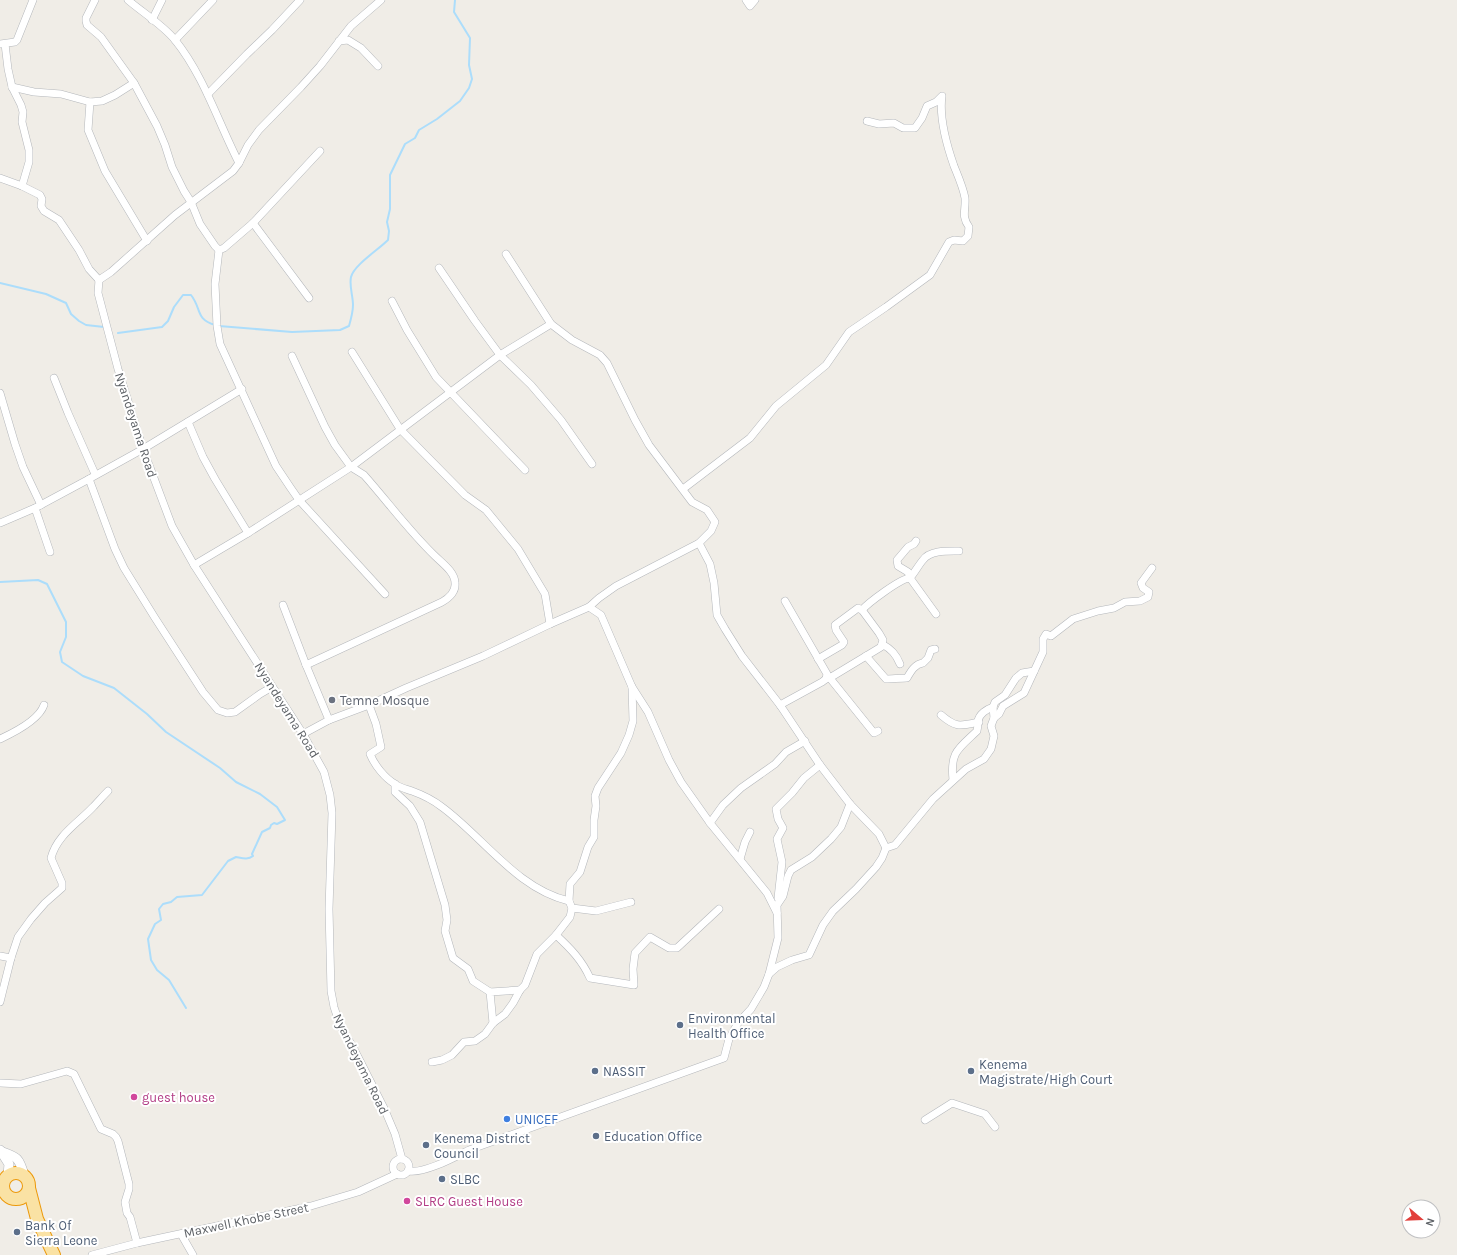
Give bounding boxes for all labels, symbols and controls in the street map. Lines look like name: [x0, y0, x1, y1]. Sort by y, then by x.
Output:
street label: Nyandeyama Road: [112, 370, 160, 480]
street label: Nyandeyama Road: [252, 659, 322, 761]
place label: Temne Mosque: [340, 693, 429, 709]
marker: Temne Mosque: [327, 695, 337, 705]
street label: Nyandeyama Road: [330, 1011, 392, 1117]
place label: Environmental Health Office: [688, 1011, 776, 1041]
marker: Environmental Health Office: [675, 1020, 685, 1030]
place label: Kenema Magistrate/High Court: [979, 1057, 1113, 1087]
place label: NASSIT: [603, 1064, 646, 1079]
marker: NASSIT: [590, 1066, 600, 1076]
marker: Kenema Magistrate/High Court: [966, 1066, 976, 1076]
place label: guest house: [142, 1090, 215, 1105]
marker: guest house: [129, 1092, 139, 1102]
place label: UNICEF: [515, 1112, 558, 1127]
marker: UNICEF: [502, 1114, 512, 1124]
place label: Education Office: [604, 1129, 702, 1144]
place label: Kenema District Council: [434, 1131, 530, 1161]
marker: Education Office: [591, 1131, 601, 1141]
marker: Kenema District Council: [421, 1140, 431, 1150]
place label: SLBC: [450, 1172, 480, 1187]
marker: SLBC: [437, 1174, 447, 1184]
place label: SLRC Guest House: [415, 1194, 523, 1209]
marker: SLRC Guest House: [402, 1196, 412, 1206]
street label: Maxwell Khobe Street: [182, 1199, 310, 1241]
north arrow: [1401, 1199, 1441, 1239]
text: N: [1423, 1216, 1437, 1228]
place label: Bank Of Sierra Leone: [25, 1218, 98, 1248]
marker: Bank Of Sierra Leone: [12, 1227, 22, 1237]

